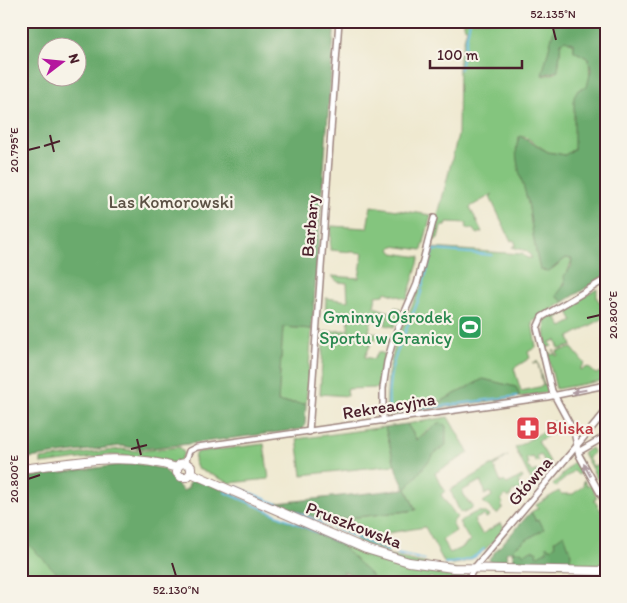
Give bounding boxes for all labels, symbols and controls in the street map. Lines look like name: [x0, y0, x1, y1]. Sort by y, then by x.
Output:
text: 52.135°N: [530, 7, 576, 21]
north arrow: [38, 38, 88, 88]
scale bar: [430, 38, 522, 70]
text: 100 m: [437, 46, 479, 64]
text: N: [65, 52, 83, 65]
text: 20.795°E: [7, 127, 21, 173]
park label: Las Komorowski: [108, 191, 234, 213]
street label: Barbary: [296, 194, 324, 258]
text: 20.800°E: [606, 291, 620, 339]
place label: Gminny Ośrodek Sportu w Granicy: [319, 306, 453, 349]
sports icon: Gminny Ośrodek Sportu w Granicy: [457, 314, 483, 340]
street label: Rekreacyjna: [341, 388, 438, 424]
one-way arrow: [570, 388, 586, 396]
pharmacy icon: Bliska: [515, 415, 541, 441]
place label: Bliska: [546, 417, 594, 439]
street label: Główna: [503, 451, 557, 510]
text: 20.800°E: [7, 455, 21, 503]
one-way arrow: [583, 462, 591, 477]
street label: Pruszkowska: [303, 497, 406, 554]
text: 52.130°N: [153, 583, 199, 597]

